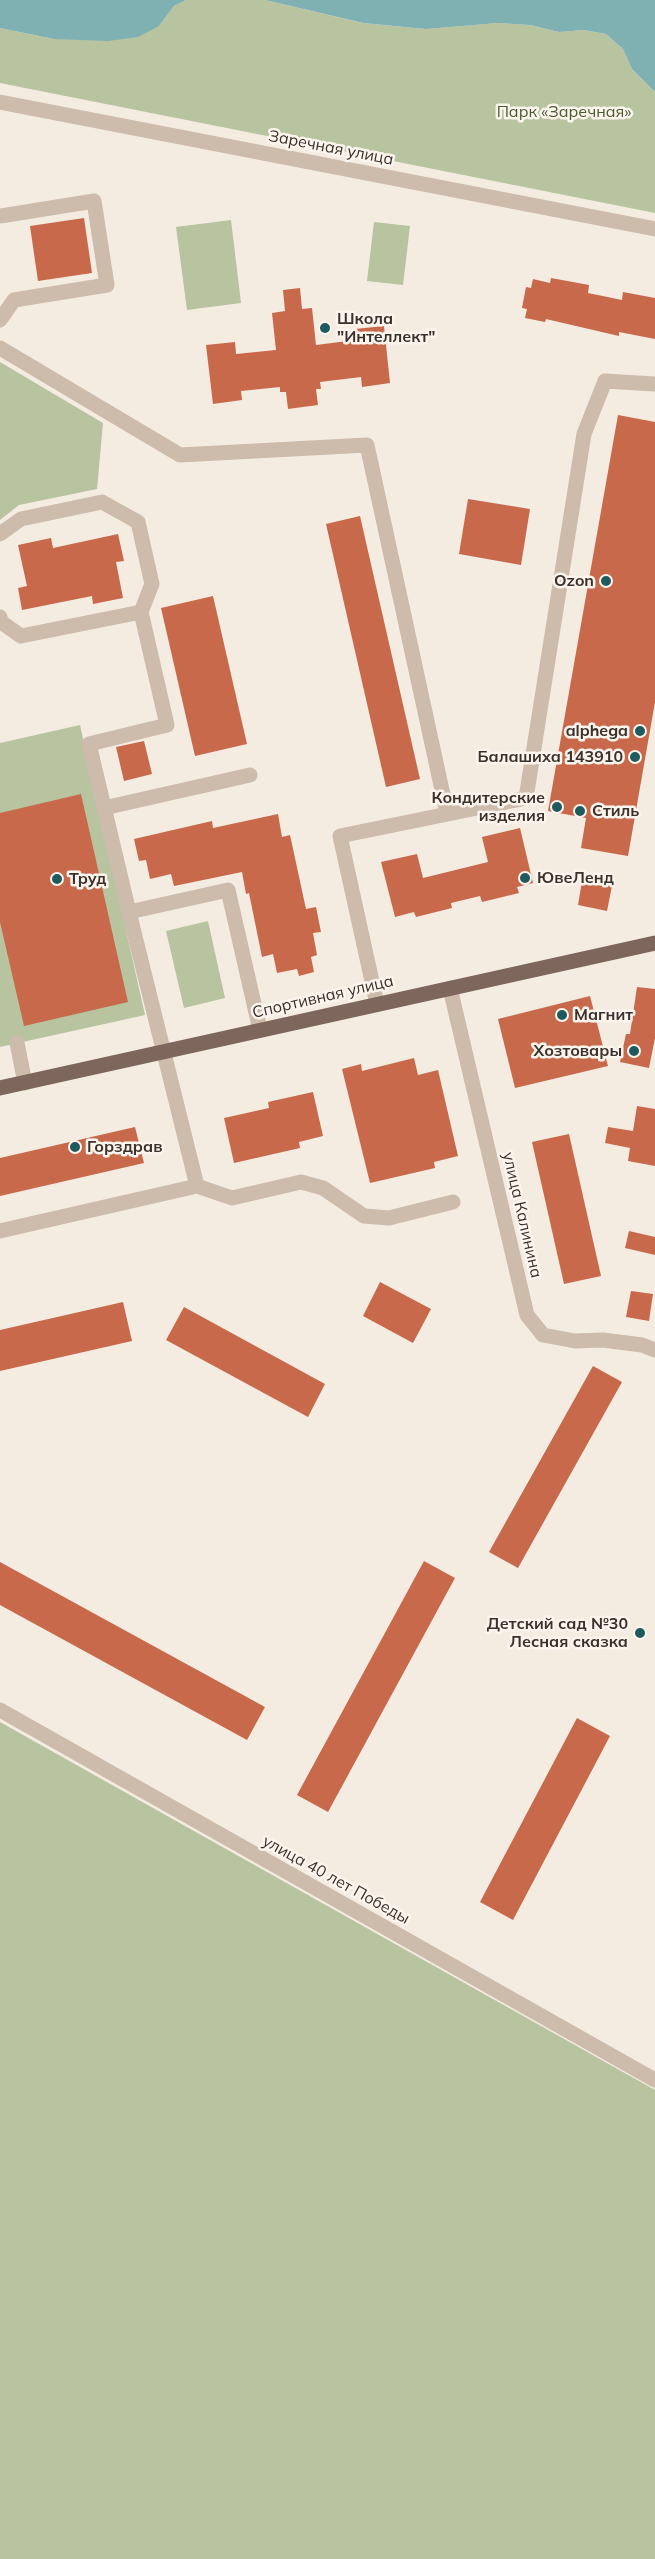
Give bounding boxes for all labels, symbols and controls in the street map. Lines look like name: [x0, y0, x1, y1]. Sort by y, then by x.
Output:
park label: Парк «Заречная»: [497, 102, 631, 122]
street label: Заречная улица: [267, 126, 395, 170]
place label: Школа "Интеллект": [337, 309, 435, 347]
marker: Школа "Интеллект": [318, 321, 332, 335]
place label: Ozon: [554, 571, 594, 591]
marker: Ozon: [599, 574, 613, 588]
place label: alphega: [566, 721, 628, 741]
marker: alphega: [633, 724, 647, 738]
place label: Балашиха 143910: [477, 747, 623, 767]
marker: Балашиха 143910: [628, 750, 642, 764]
place label: Кондитерские изделия: [431, 788, 545, 826]
marker: Кондитерские изделия: [550, 800, 564, 814]
place label: Стиль: [592, 801, 639, 821]
marker: Стиль: [573, 804, 587, 818]
place label: ЮвеЛенд: [537, 868, 614, 888]
place label: Труд: [69, 869, 106, 889]
marker: ЮвеЛенд: [518, 871, 532, 885]
marker: Труд: [50, 872, 64, 886]
street label: Спортивная улица: [251, 971, 395, 1023]
place label: Магнит: [574, 1005, 633, 1025]
marker: Магнит: [555, 1008, 569, 1022]
place label: Хозтовары: [534, 1041, 622, 1061]
marker: Хозтовары: [627, 1044, 641, 1058]
place label: Горздрав: [87, 1137, 162, 1157]
marker: Горздрав: [68, 1140, 82, 1154]
street label: улица Калинина: [498, 1150, 546, 1280]
place label: Детский сад №30 Лесная сказка: [487, 1614, 628, 1652]
marker: Детский сад №30 Лесная сказка: [633, 1626, 647, 1640]
street label: улица 40 лет Победы: [259, 1832, 413, 1928]

